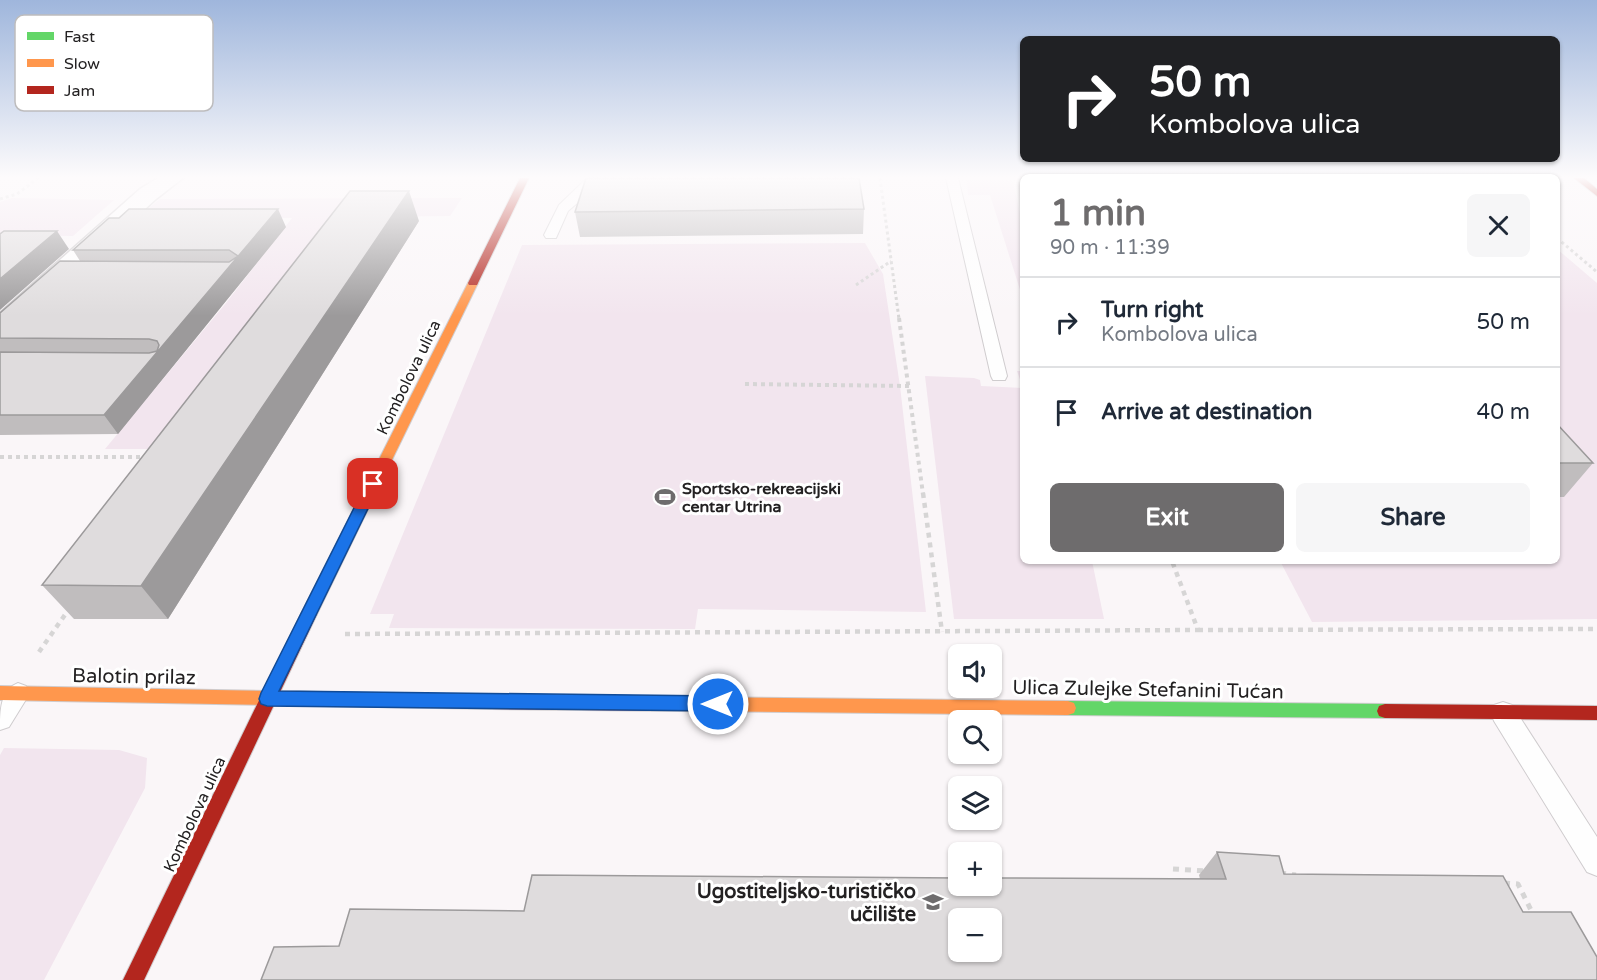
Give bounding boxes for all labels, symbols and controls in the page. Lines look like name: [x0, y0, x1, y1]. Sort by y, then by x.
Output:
legend: [15, 15, 213, 111]
text: Fast: [64, 27, 95, 47]
text: Slow: [64, 54, 100, 74]
text: 50 m: [1149, 57, 1251, 108]
icon: right: [1050, 60, 1128, 138]
text: Jam: [64, 81, 95, 101]
text: Kombolova ulica: [1149, 108, 1361, 141]
text: 1 min: [1050, 192, 1146, 235]
button: close: [1467, 194, 1530, 257]
text: 90 m · 11:39: [1050, 236, 1170, 260]
text: Turn right: [1101, 297, 1203, 323]
icon: right: [1050, 306, 1083, 339]
text: 50 m: [1476, 309, 1530, 335]
street label: Kombolova ulica: [372, 317, 445, 438]
text: Kombolova ulica: [1101, 323, 1258, 347]
icon: arrive: [1050, 396, 1083, 429]
text: Arrive at destination: [1101, 399, 1312, 425]
text: 40 m: [1476, 399, 1530, 425]
pin: [347, 458, 398, 509]
icon: arrive: [356, 467, 389, 500]
place label: Sportsko-rekreacijski centar Utrina: [682, 479, 841, 517]
button: Exit: [1050, 483, 1284, 552]
button: Share: [1296, 483, 1530, 552]
sports icon: Sportsko-rekreacijski centar Utrina: [653, 485, 677, 509]
map controls: [948, 644, 1002, 962]
button: sound: [948, 644, 1002, 698]
street label: Balotin prilaz: [72, 664, 196, 690]
position arrow: [686, 672, 750, 736]
street label: Ulica Zulejke Stefanini Tućan: [1012, 676, 1284, 704]
button: search: [948, 710, 1002, 764]
street label: Kombolova ulica: [159, 753, 230, 875]
button: layers: [948, 776, 1002, 830]
button: +: [948, 842, 1002, 896]
place label: Ugostiteljsko-turističko učilište: [697, 880, 916, 927]
school or university icon: Ugostiteljsko-turističko učilište: [921, 890, 945, 914]
button: −: [948, 908, 1002, 962]

